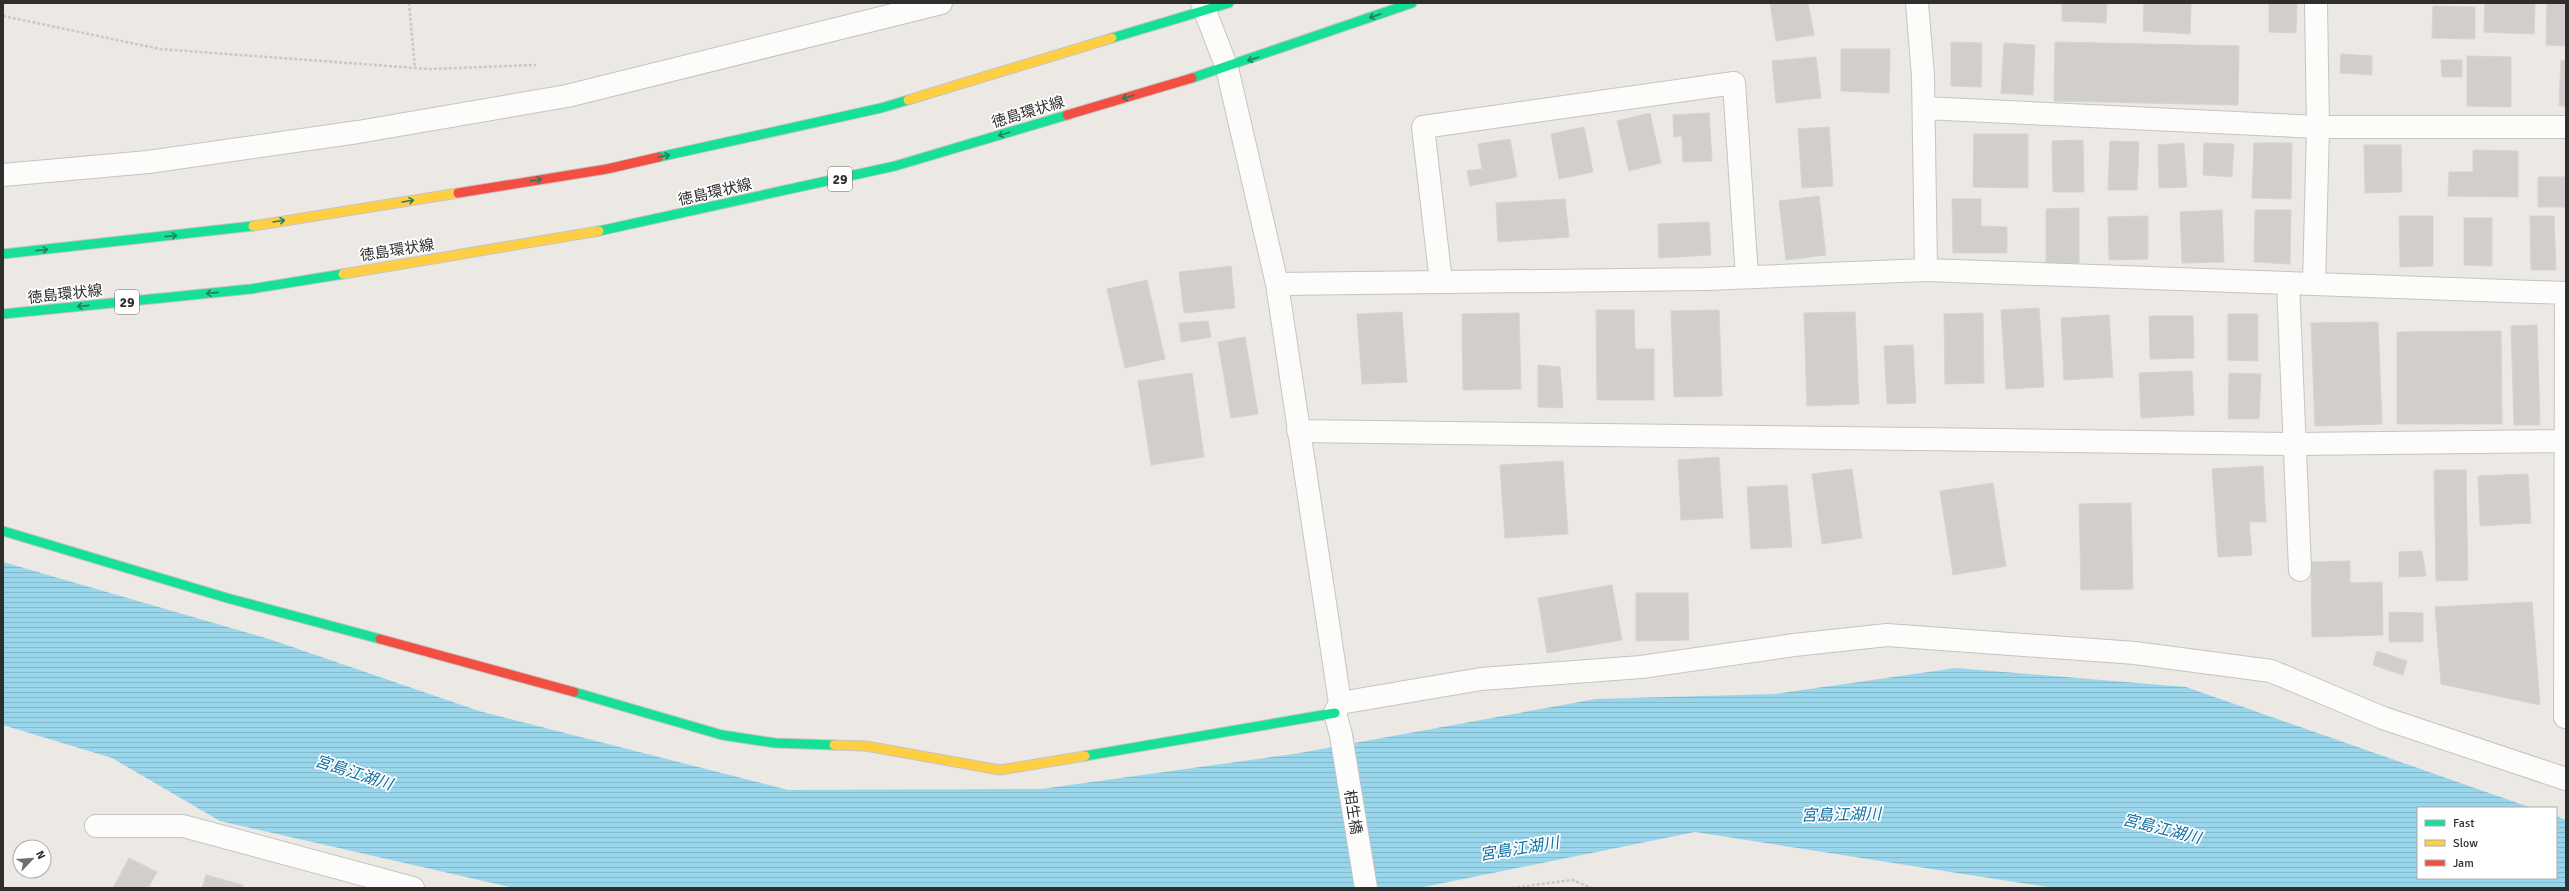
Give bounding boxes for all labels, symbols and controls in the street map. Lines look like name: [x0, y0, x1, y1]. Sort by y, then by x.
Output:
one-way arrow: [1369, 13, 1382, 20]
one-way arrow: [1247, 55, 1259, 63]
street label: 徳島環状線: [989, 92, 1067, 132]
one-way arrow: [1122, 94, 1135, 101]
one-way arrow: [998, 131, 1011, 138]
one-way arrow: [657, 151, 670, 159]
road number: 29: [828, 167, 852, 191]
street label: 徳島環状線: [676, 175, 754, 209]
one-way arrow: [529, 176, 542, 184]
one-way arrow: [401, 197, 414, 205]
one-way arrow: [272, 217, 285, 225]
one-way arrow: [164, 232, 177, 239]
street label: 徳島環状線: [359, 235, 435, 265]
one-way arrow: [35, 246, 48, 254]
street label: 徳島環状線: [27, 281, 103, 307]
one-way arrow: [206, 289, 219, 297]
road number: 29: [115, 290, 139, 314]
one-way arrow: [77, 303, 90, 310]
water label: 宮島江湖川: [313, 751, 397, 795]
street label: 相生橋: [1341, 788, 1365, 836]
water label: 宮島江湖川: [1801, 804, 1883, 826]
legend: [2417, 807, 2557, 879]
water label: 宮島江湖川: [2121, 810, 2205, 849]
text: Fast: [2453, 816, 2474, 831]
water label: 宮島江湖川: [1478, 833, 1562, 865]
text: Slow: [2453, 836, 2478, 851]
north arrow: [12, 839, 52, 879]
text: N: [33, 849, 48, 861]
text: Jam: [2453, 856, 2474, 871]

